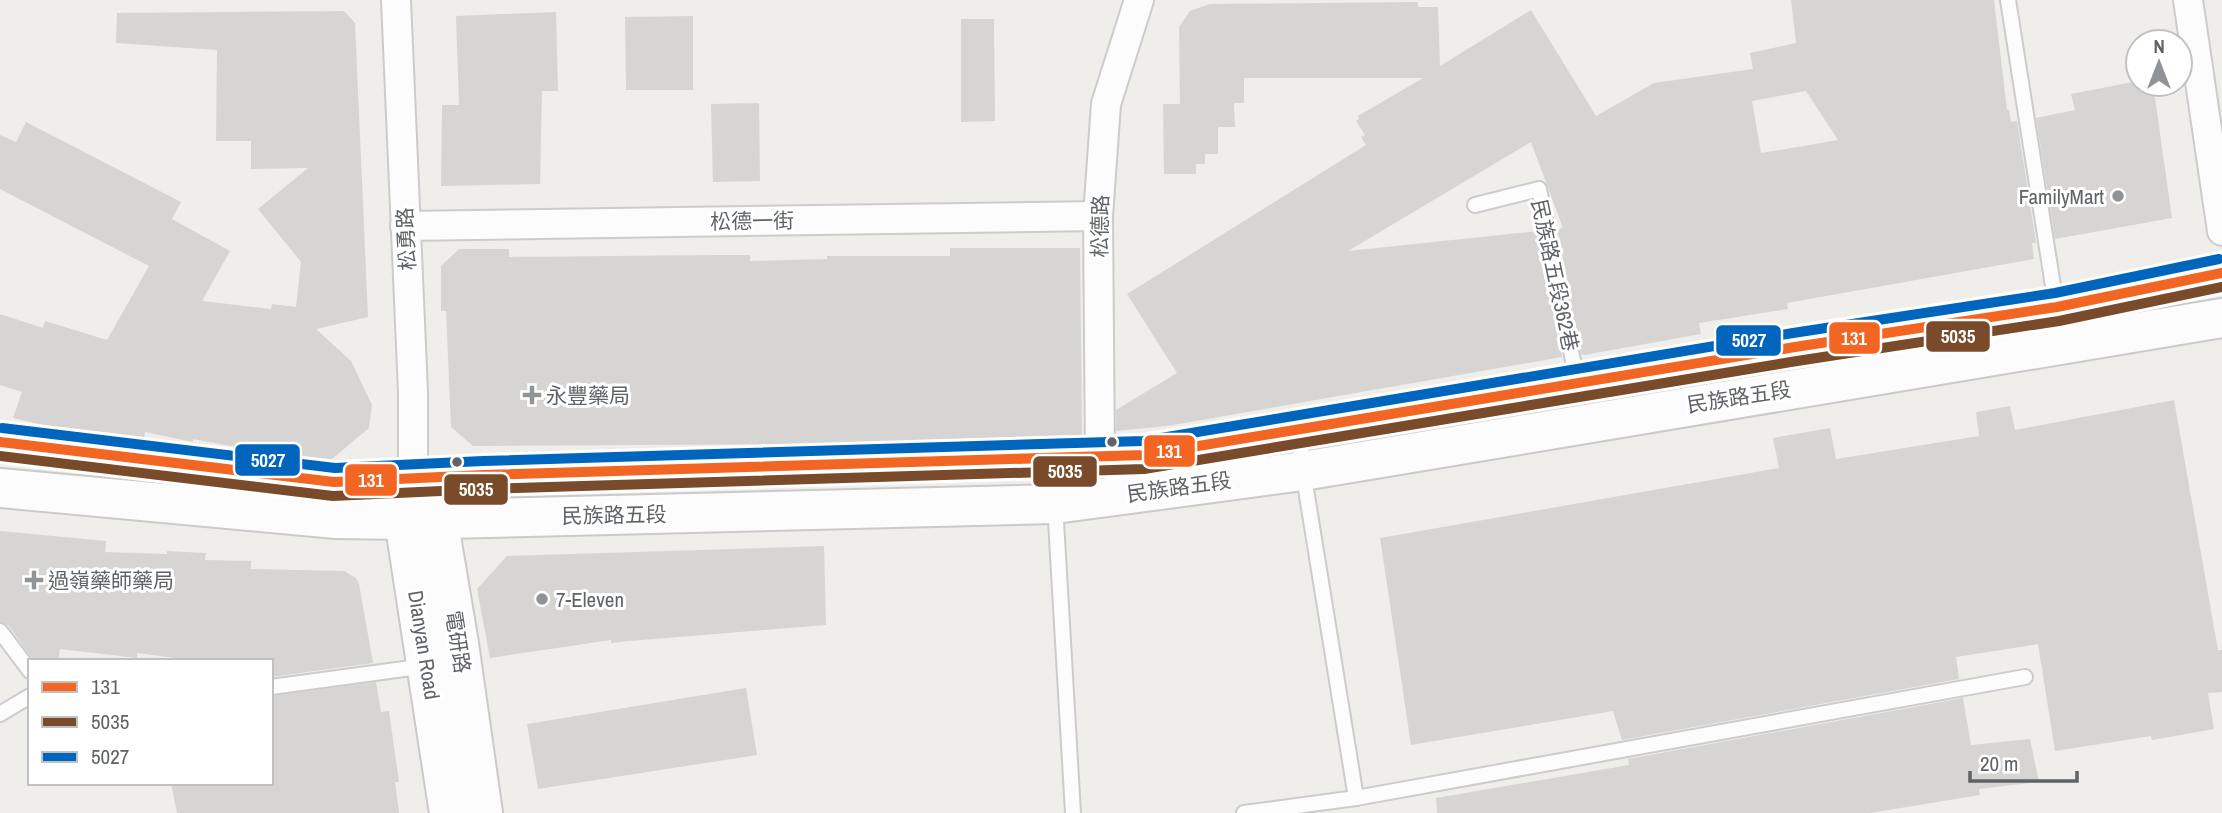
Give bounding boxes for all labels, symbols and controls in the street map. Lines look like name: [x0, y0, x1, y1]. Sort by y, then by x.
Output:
north arrow: [2124, 28, 2194, 98]
text: N: [2153, 33, 2165, 59]
place label: FamilyMart: [2019, 182, 2104, 211]
marker: FamilyMart: [2110, 188, 2126, 204]
street label: 松德路: [1085, 194, 1115, 258]
street label: 民族路五段362巷: [1525, 196, 1585, 354]
street label: 松德一街: [710, 206, 794, 236]
street label: 松勇路: [390, 207, 422, 271]
line badge: 5035: [1925, 320, 1991, 353]
line badge: 131: [1828, 321, 1881, 355]
text: 5035: [1941, 323, 1976, 349]
line badge: 5027: [1715, 324, 1782, 357]
text: 131: [1841, 325, 1867, 351]
text: 5027: [1732, 327, 1767, 353]
street label: 民族路五段: [1685, 374, 1793, 420]
place label: 永豐藥局: [546, 381, 630, 410]
marker: 永豐藥局: [524, 387, 540, 403]
line badge: 131: [1143, 434, 1196, 468]
unlabelled marker: [1105, 435, 1119, 449]
text: 131: [1156, 438, 1182, 464]
line badge: 5027: [234, 443, 301, 477]
text: 5027: [251, 447, 286, 473]
unlabelled marker: [450, 455, 464, 469]
line badge: 5035: [1032, 455, 1098, 488]
text: 5035: [1048, 458, 1083, 484]
line badge: 131: [344, 463, 398, 497]
street label: 民族路五段: [1125, 465, 1233, 509]
text: 131: [358, 467, 384, 493]
line badge: 5035: [443, 473, 509, 506]
text: 5035: [459, 476, 494, 502]
street label: 民族路五段: [561, 500, 667, 530]
place label: 過嶺藥師藥局: [48, 566, 174, 595]
marker: 過嶺藥師藥局: [26, 572, 42, 588]
place label: 7-Eleven: [556, 585, 624, 614]
street label: Dianyan Road: [401, 588, 447, 702]
marker: 7-Eleven: [534, 591, 550, 607]
street label: 電研路: [439, 609, 477, 675]
legend: [28, 659, 273, 785]
text: 131: [91, 672, 120, 701]
text: 5035: [91, 707, 129, 736]
scale bar: [1970, 740, 2077, 784]
text: 5027: [91, 742, 129, 771]
text: 20 m: [1980, 749, 2018, 778]

